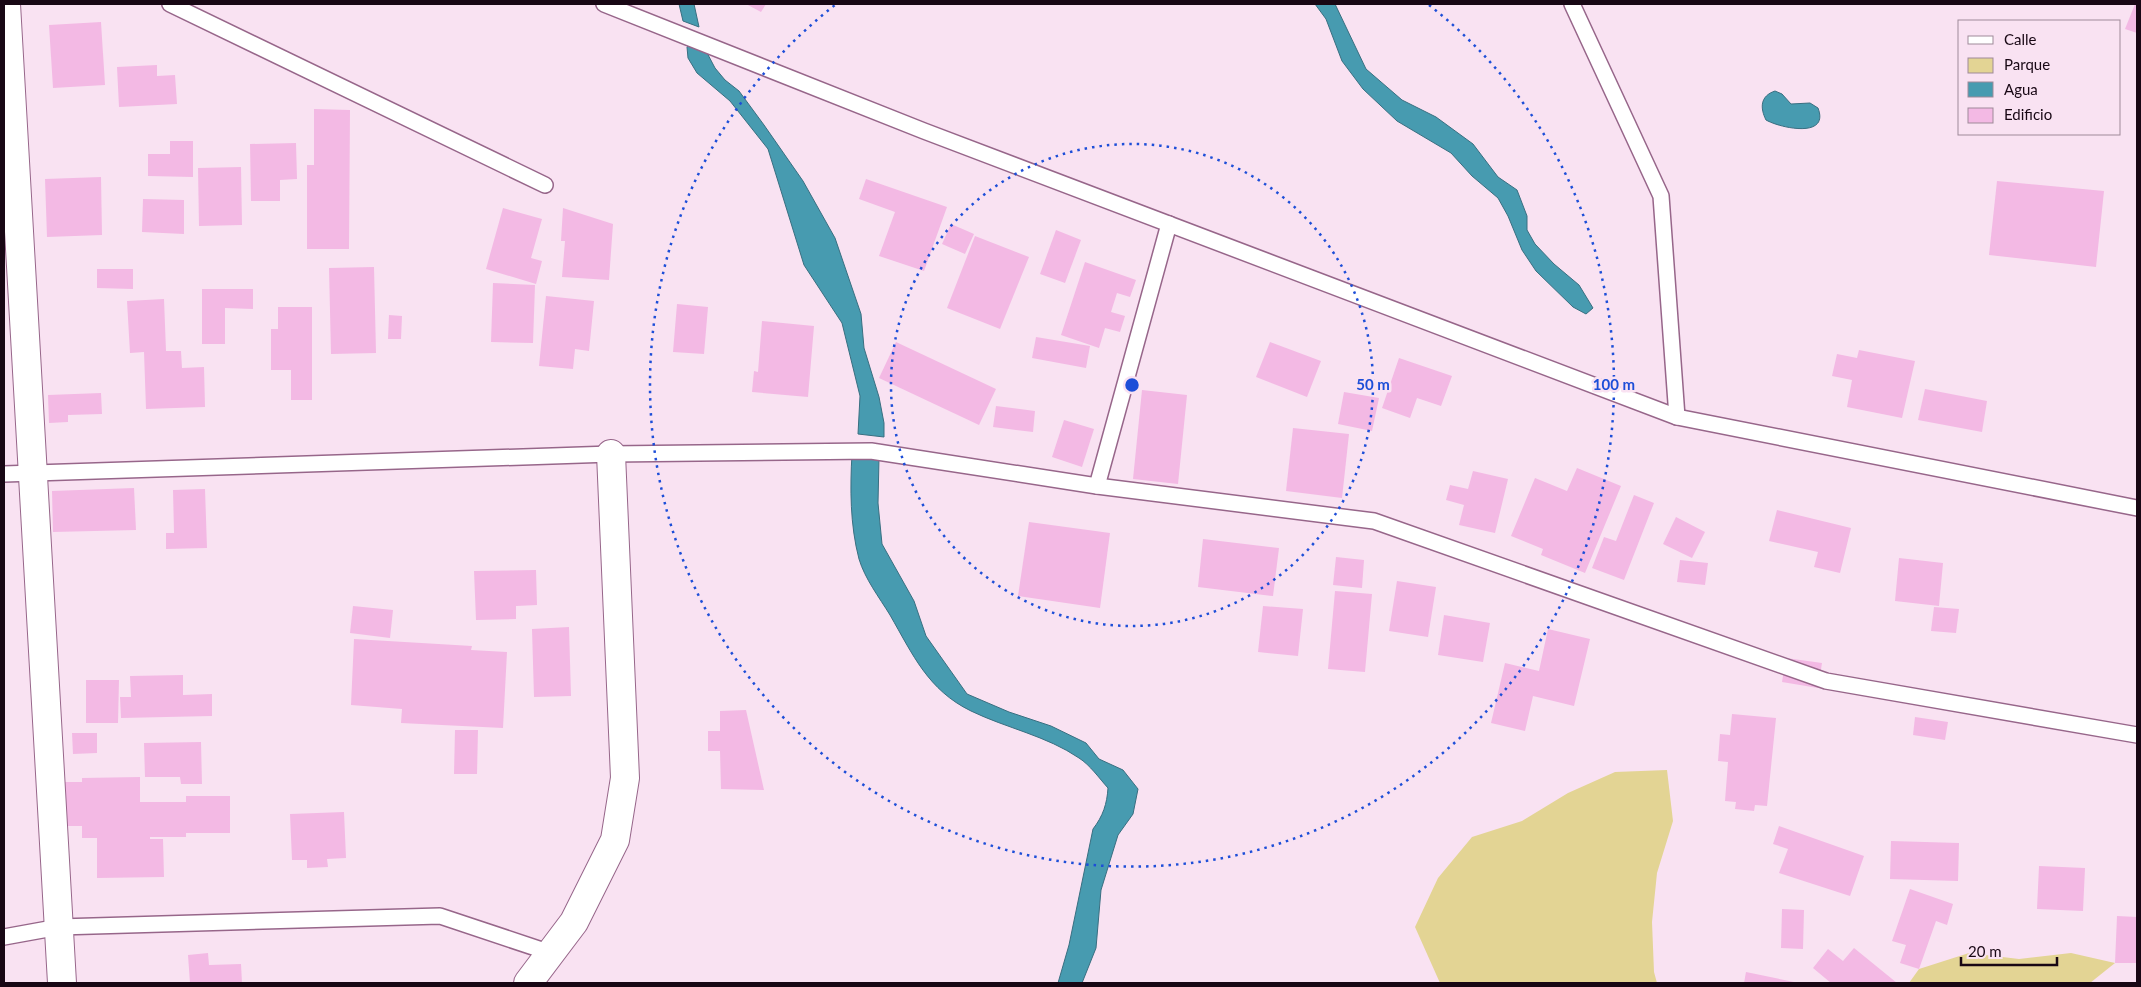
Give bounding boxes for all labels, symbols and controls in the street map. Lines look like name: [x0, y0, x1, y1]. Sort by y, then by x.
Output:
legend: [1958, 20, 2121, 135]
text: Calle: [2004, 30, 2037, 48]
text: Parque: [2004, 55, 2050, 73]
text: Agua: [2004, 80, 2038, 98]
text: Edificio: [2004, 105, 2052, 123]
text: 50 m: [1356, 375, 1390, 393]
text: 100 m: [1593, 375, 1635, 393]
centre of rings: [1123, 376, 1141, 394]
scale bar: [1961, 934, 2057, 966]
text: 20 m: [1968, 942, 2002, 960]

